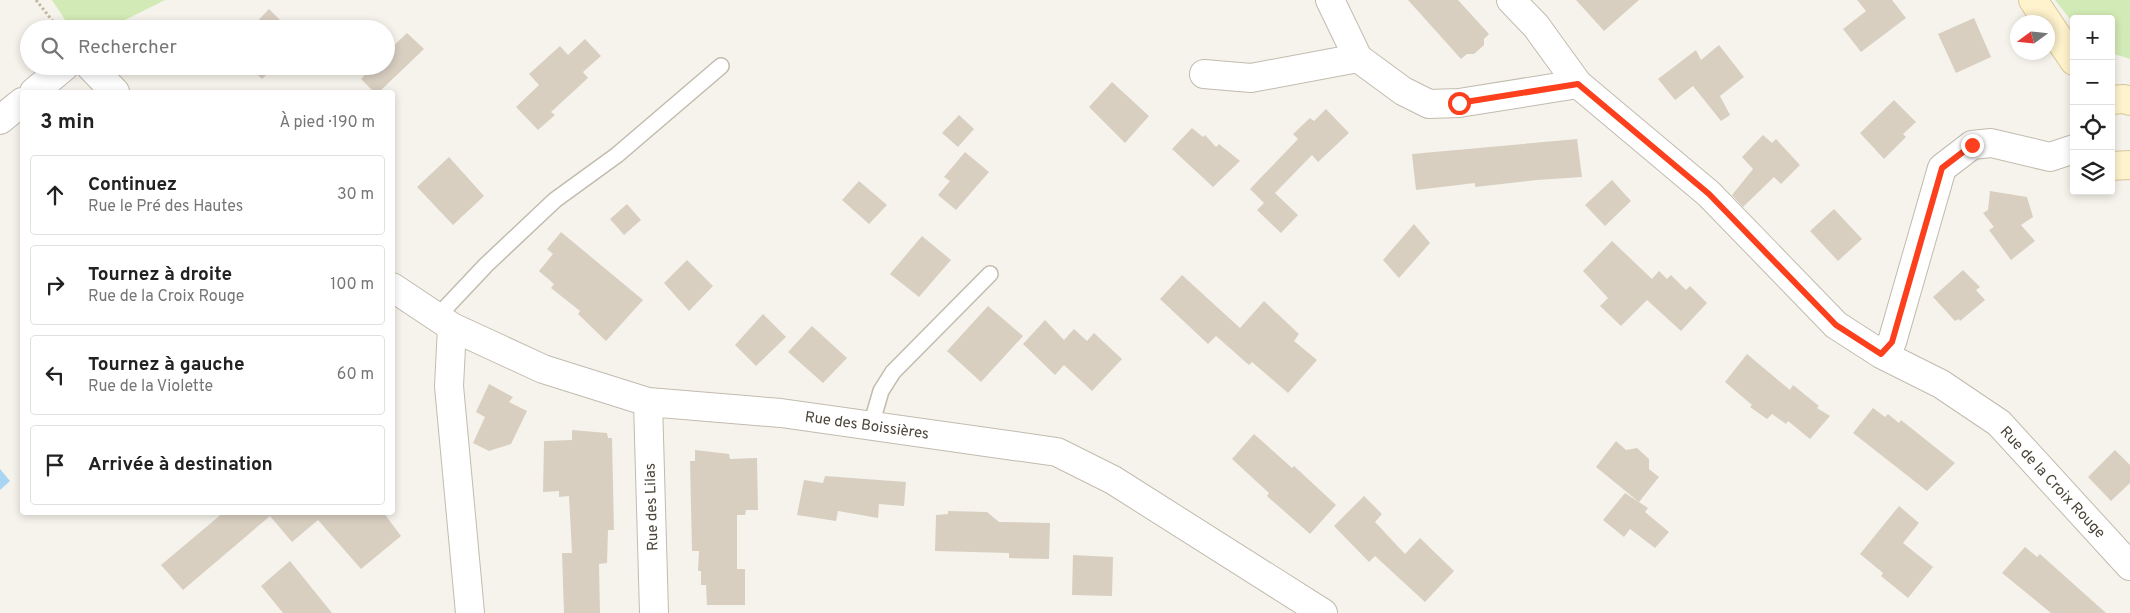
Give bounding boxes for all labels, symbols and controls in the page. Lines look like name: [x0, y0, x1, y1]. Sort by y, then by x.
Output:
north arrow: [2010, 15, 2055, 60]
map controls: [2070, 15, 2115, 195]
button: +: [2070, 15, 2115, 60]
search box: [20, 20, 395, 75]
icon: search: [38, 34, 66, 62]
text: Rechercher: [78, 36, 177, 60]
button: −: [2070, 60, 2115, 105]
route start: [1448, 92, 1471, 115]
button: locate: [2070, 105, 2115, 150]
text: 3 min: [40, 109, 95, 136]
text: À pied · 190 m: [280, 113, 375, 133]
route end: [1961, 134, 1984, 157]
button: layers: [2070, 150, 2115, 195]
text: Continuez: [88, 173, 177, 197]
icon: ahead: [41, 181, 69, 209]
text: 30 m: [337, 185, 374, 205]
text: Rue le Pré des Hautes: [88, 197, 243, 217]
text: Tournez à droite: [88, 263, 232, 287]
icon: right: [41, 271, 69, 299]
text: 100 m: [330, 275, 374, 295]
text: Rue de la Croix Rouge: [88, 287, 244, 307]
text: Tournez à gauche: [88, 353, 245, 377]
icon: left: [41, 361, 69, 389]
text: 60 m: [337, 365, 374, 385]
text: Rue de la Violette: [88, 377, 213, 397]
street label: Rue des Boissières: [803, 408, 930, 445]
street label: Rue de la Croix Rouge: [1995, 423, 2109, 543]
icon: arrive: [41, 451, 69, 479]
text: Arrivée à destination: [88, 453, 273, 477]
street label: Rue des Lilas: [641, 463, 664, 551]

